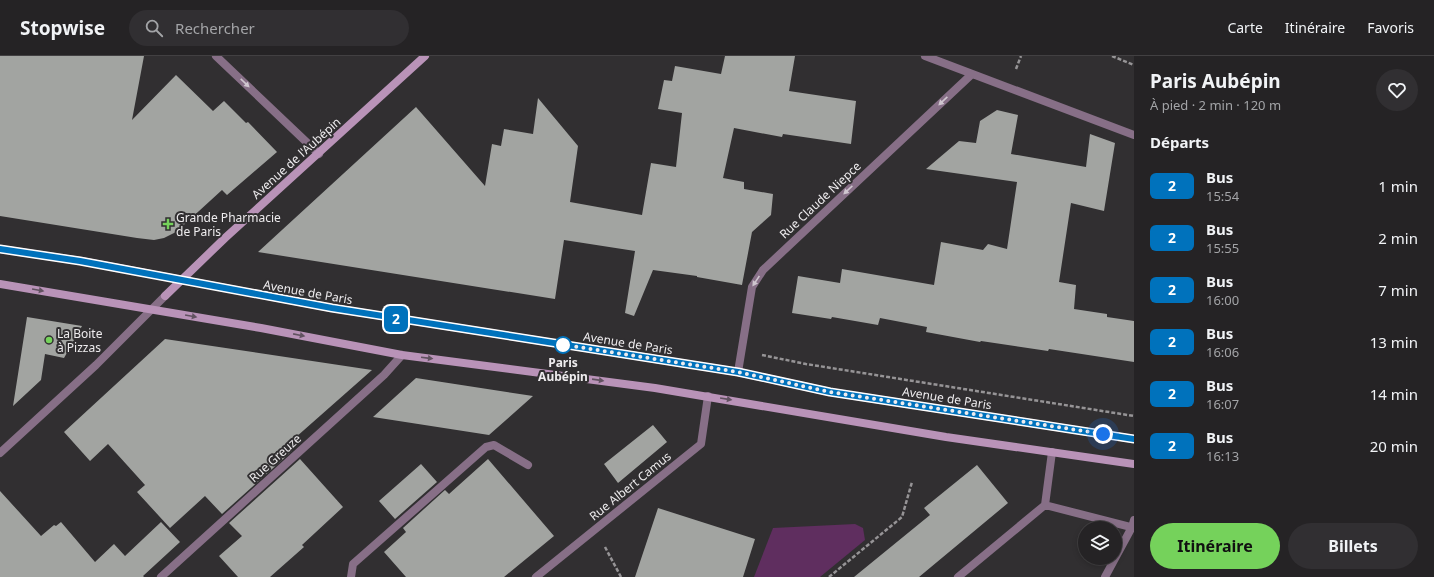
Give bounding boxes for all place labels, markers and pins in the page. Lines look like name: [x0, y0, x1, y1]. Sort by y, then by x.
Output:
place label: Grande Pharmacie de Paris: [176, 209, 281, 240]
marker: Grande Pharmacie de Paris: [163, 219, 173, 229]
place label: La Boite à Pizzas: [57, 325, 103, 356]
marker: La Boite à Pizzas: [44, 335, 54, 345]
marker: Paris Aubépin: [554, 336, 572, 354]
place label: Paris Aubépin: [538, 354, 588, 385]

